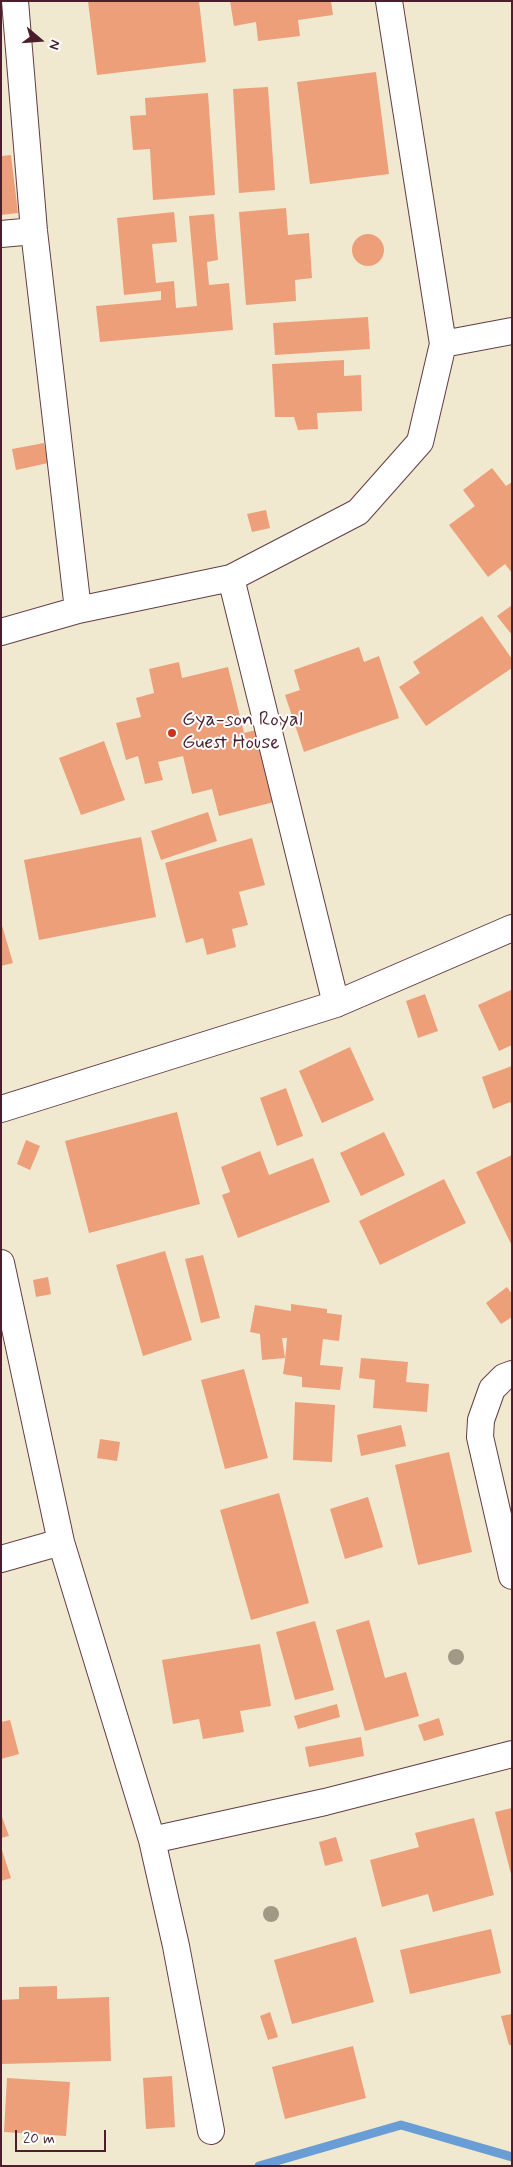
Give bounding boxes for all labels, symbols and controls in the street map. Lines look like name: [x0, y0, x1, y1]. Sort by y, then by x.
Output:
north arrow: [15, 15, 65, 65]
text: N: [44, 37, 64, 52]
place label: Gya-son Royal Guest House: [182, 709, 303, 756]
marker: Gya-son Royal Guest House: [166, 727, 178, 739]
scale bar: [18, 2120, 109, 2152]
text: 20 m: [23, 2129, 55, 2149]

